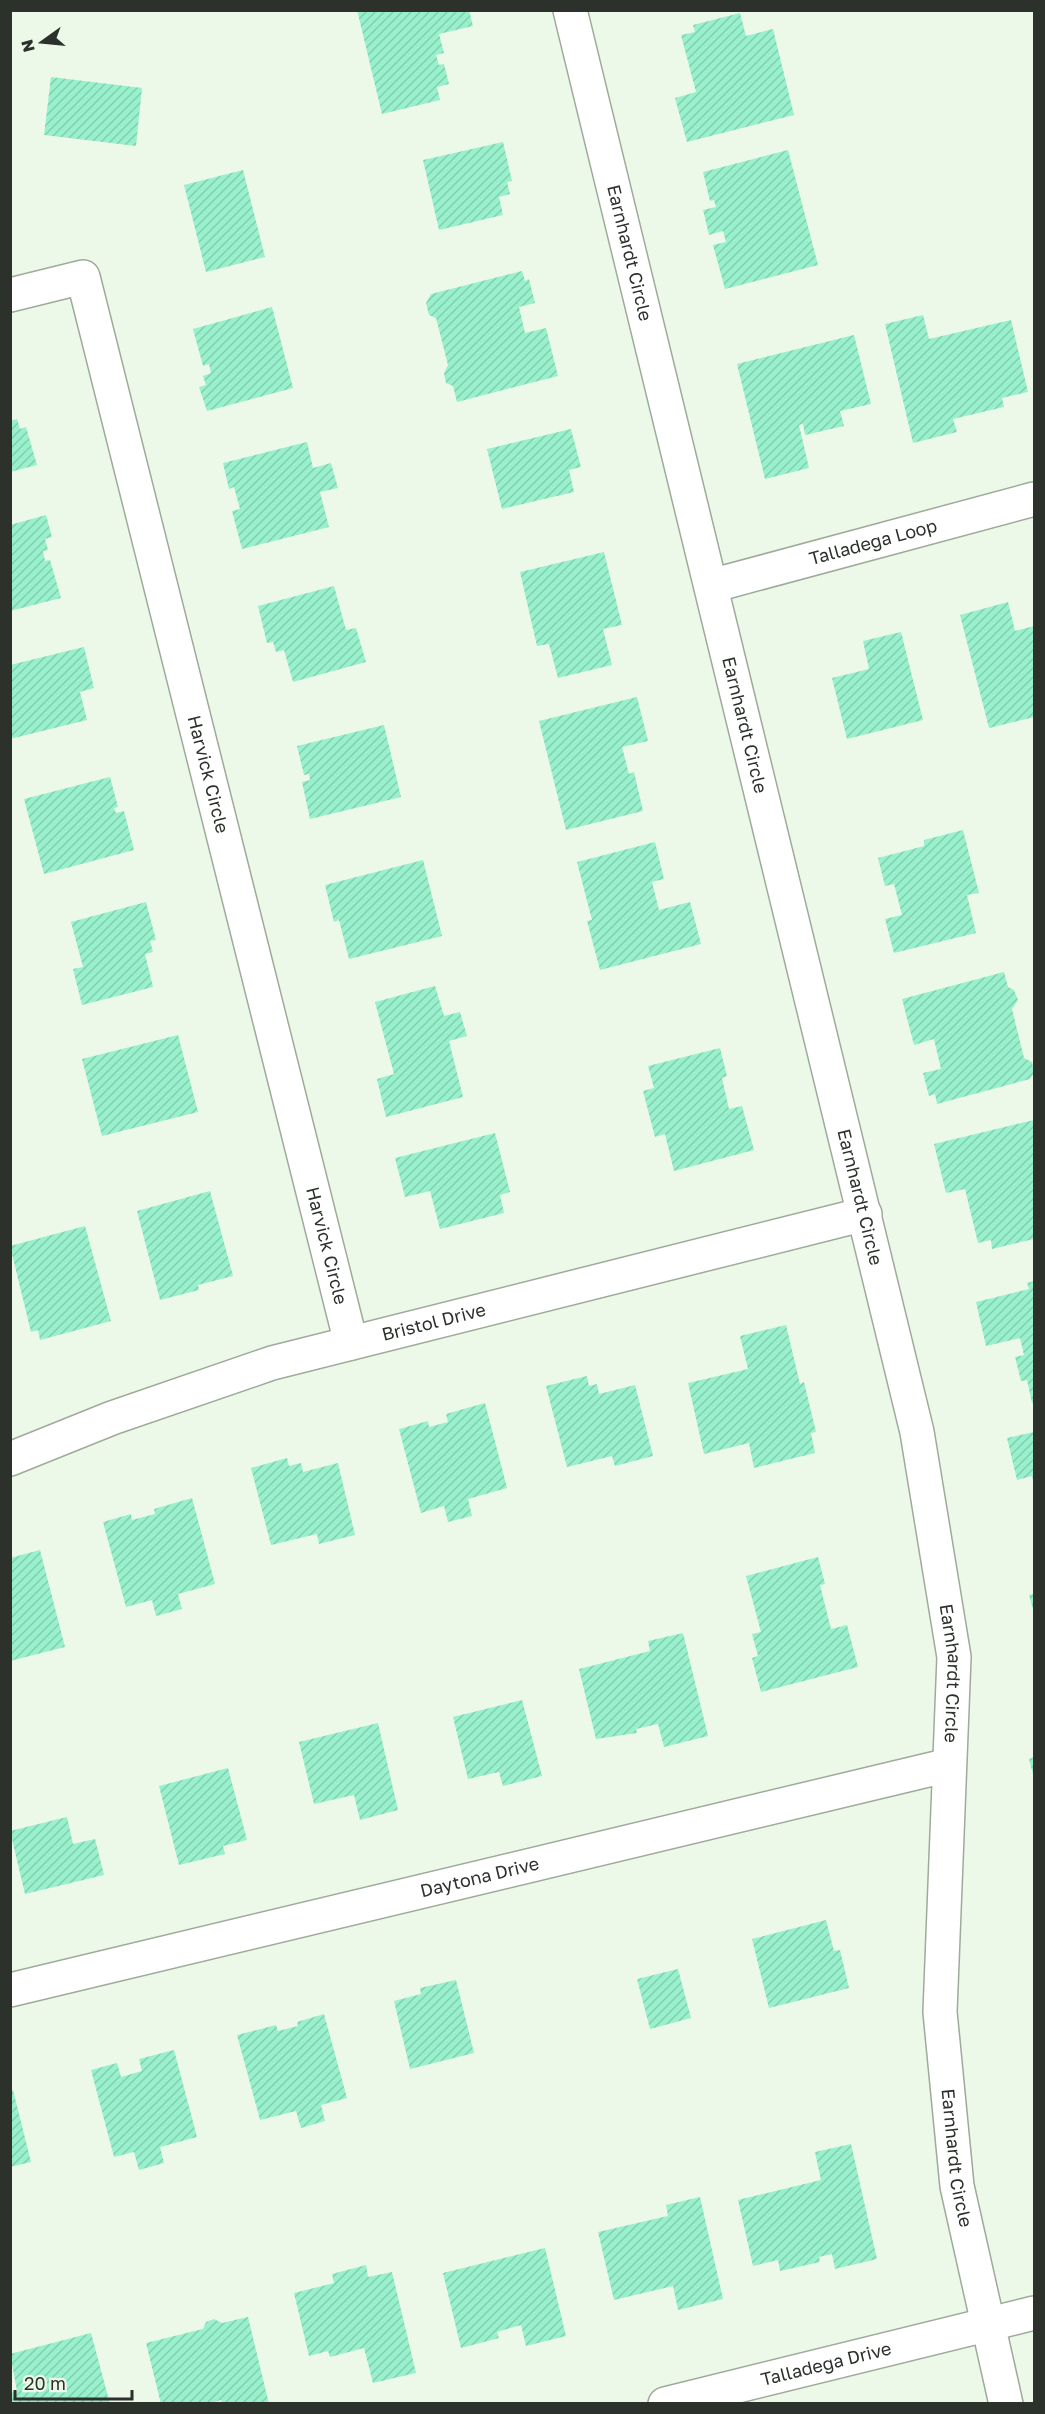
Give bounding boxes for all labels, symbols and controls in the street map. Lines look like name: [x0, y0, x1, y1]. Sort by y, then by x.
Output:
north arrow: [12, 12, 72, 72]
text: N: [16, 37, 39, 54]
street label: Earnhardt Circle: [603, 182, 657, 323]
street label: Talladega Loop: [807, 514, 939, 569]
street label: Earnhardt Circle: [718, 654, 773, 795]
street label: Harvick Circle: [184, 713, 234, 835]
street label: Earnhardt Circle: [833, 1126, 888, 1267]
street label: Harvick Circle: [302, 1184, 353, 1307]
street label: Bristol Drive: [379, 1298, 488, 1345]
street label: Earnhardt Circle: [935, 1602, 966, 1744]
street label: Daytona Drive: [418, 1852, 541, 1901]
street label: Earnhardt Circle: [938, 2088, 978, 2229]
street label: Talladega Drive: [759, 2337, 893, 2390]
scale bar: [15, 2363, 132, 2401]
text: 20 m: [24, 2372, 66, 2394]

